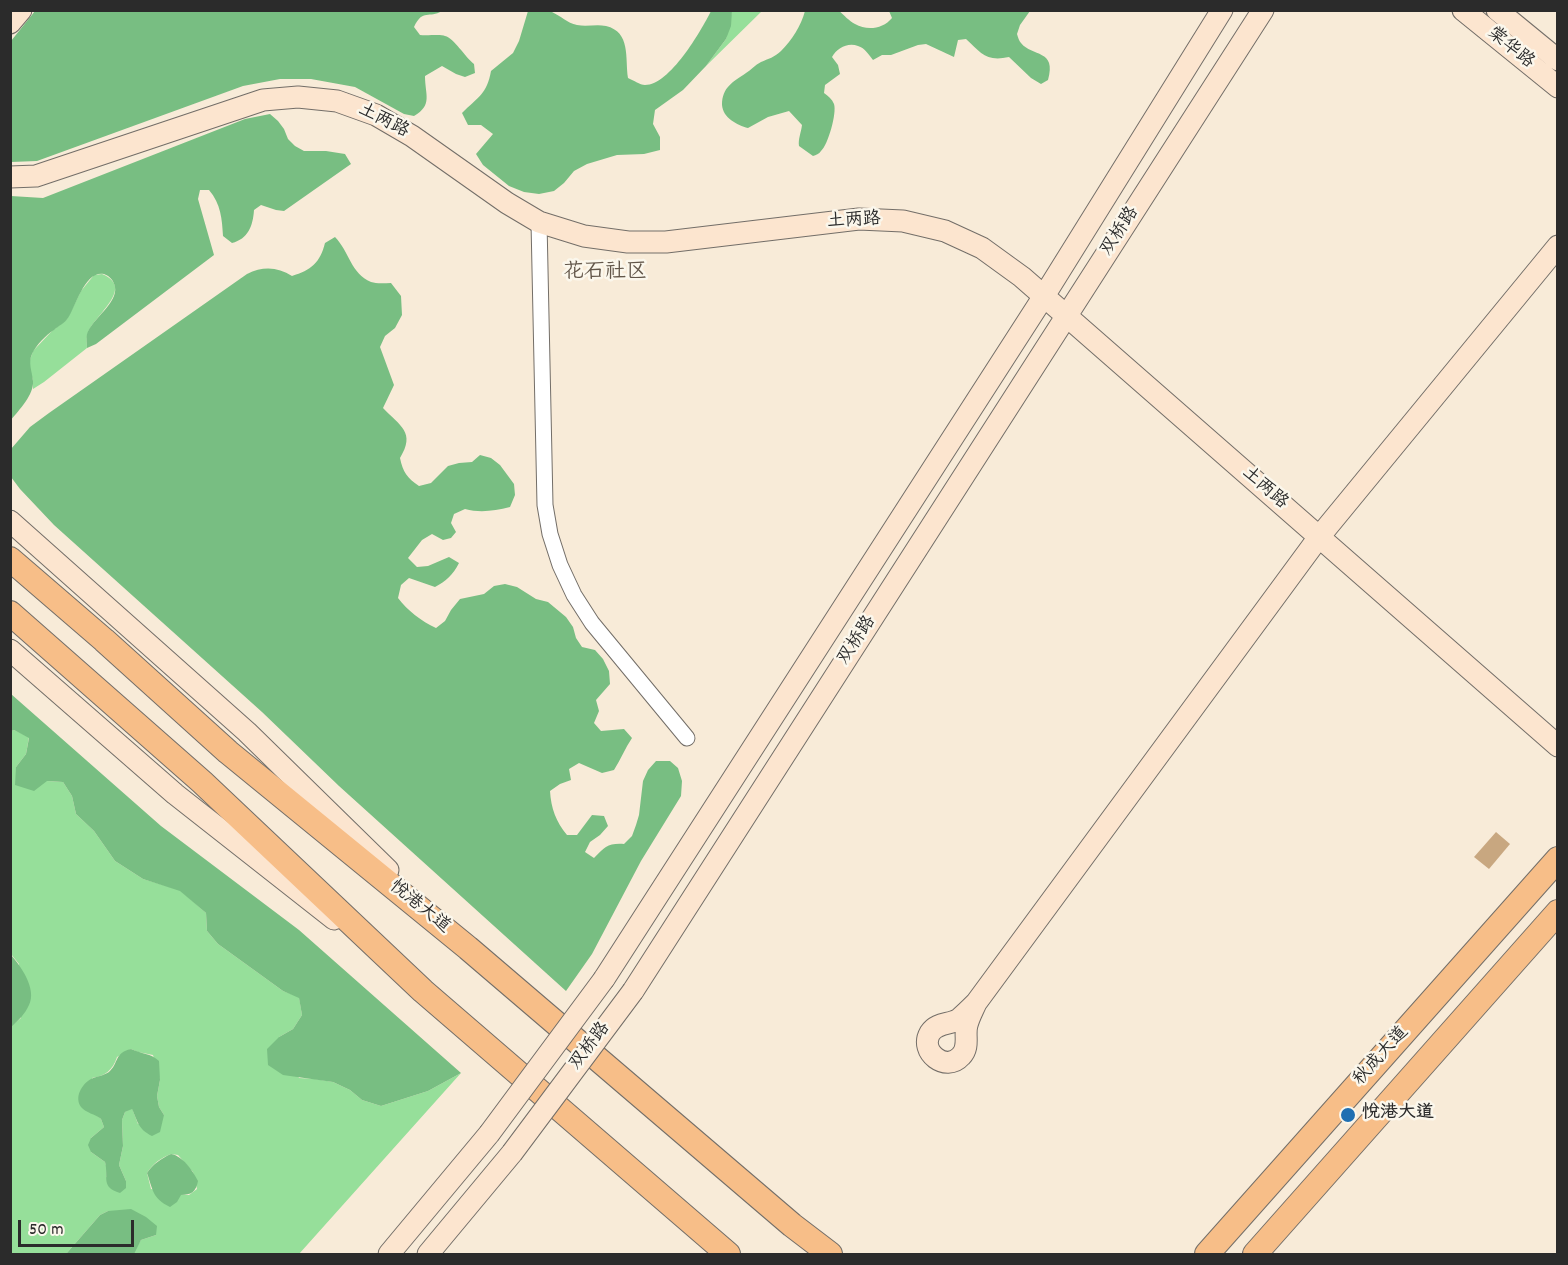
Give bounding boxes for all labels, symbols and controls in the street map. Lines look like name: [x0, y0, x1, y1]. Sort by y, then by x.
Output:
street label: 棠华路: [1482, 24, 1538, 74]
street label: 土两路: [354, 100, 412, 144]
street label: 双桥路: [1097, 203, 1145, 261]
street label: 土两路: [826, 210, 882, 234]
district label: 花石社区: [563, 261, 647, 287]
street label: 土两路: [1237, 463, 1291, 515]
street label: 双桥路: [834, 612, 882, 670]
street label: 悦港大道: [384, 877, 454, 939]
street label: 双桥路: [566, 1019, 616, 1075]
street label: 秋成大道: [1350, 1023, 1414, 1091]
place label: 悦港大道: [1362, 1104, 1434, 1126]
marker: 悦港大道: [1339, 1106, 1357, 1124]
scale bar: [21, 1208, 136, 1246]
text: 50 m: [29, 1218, 64, 1243]

